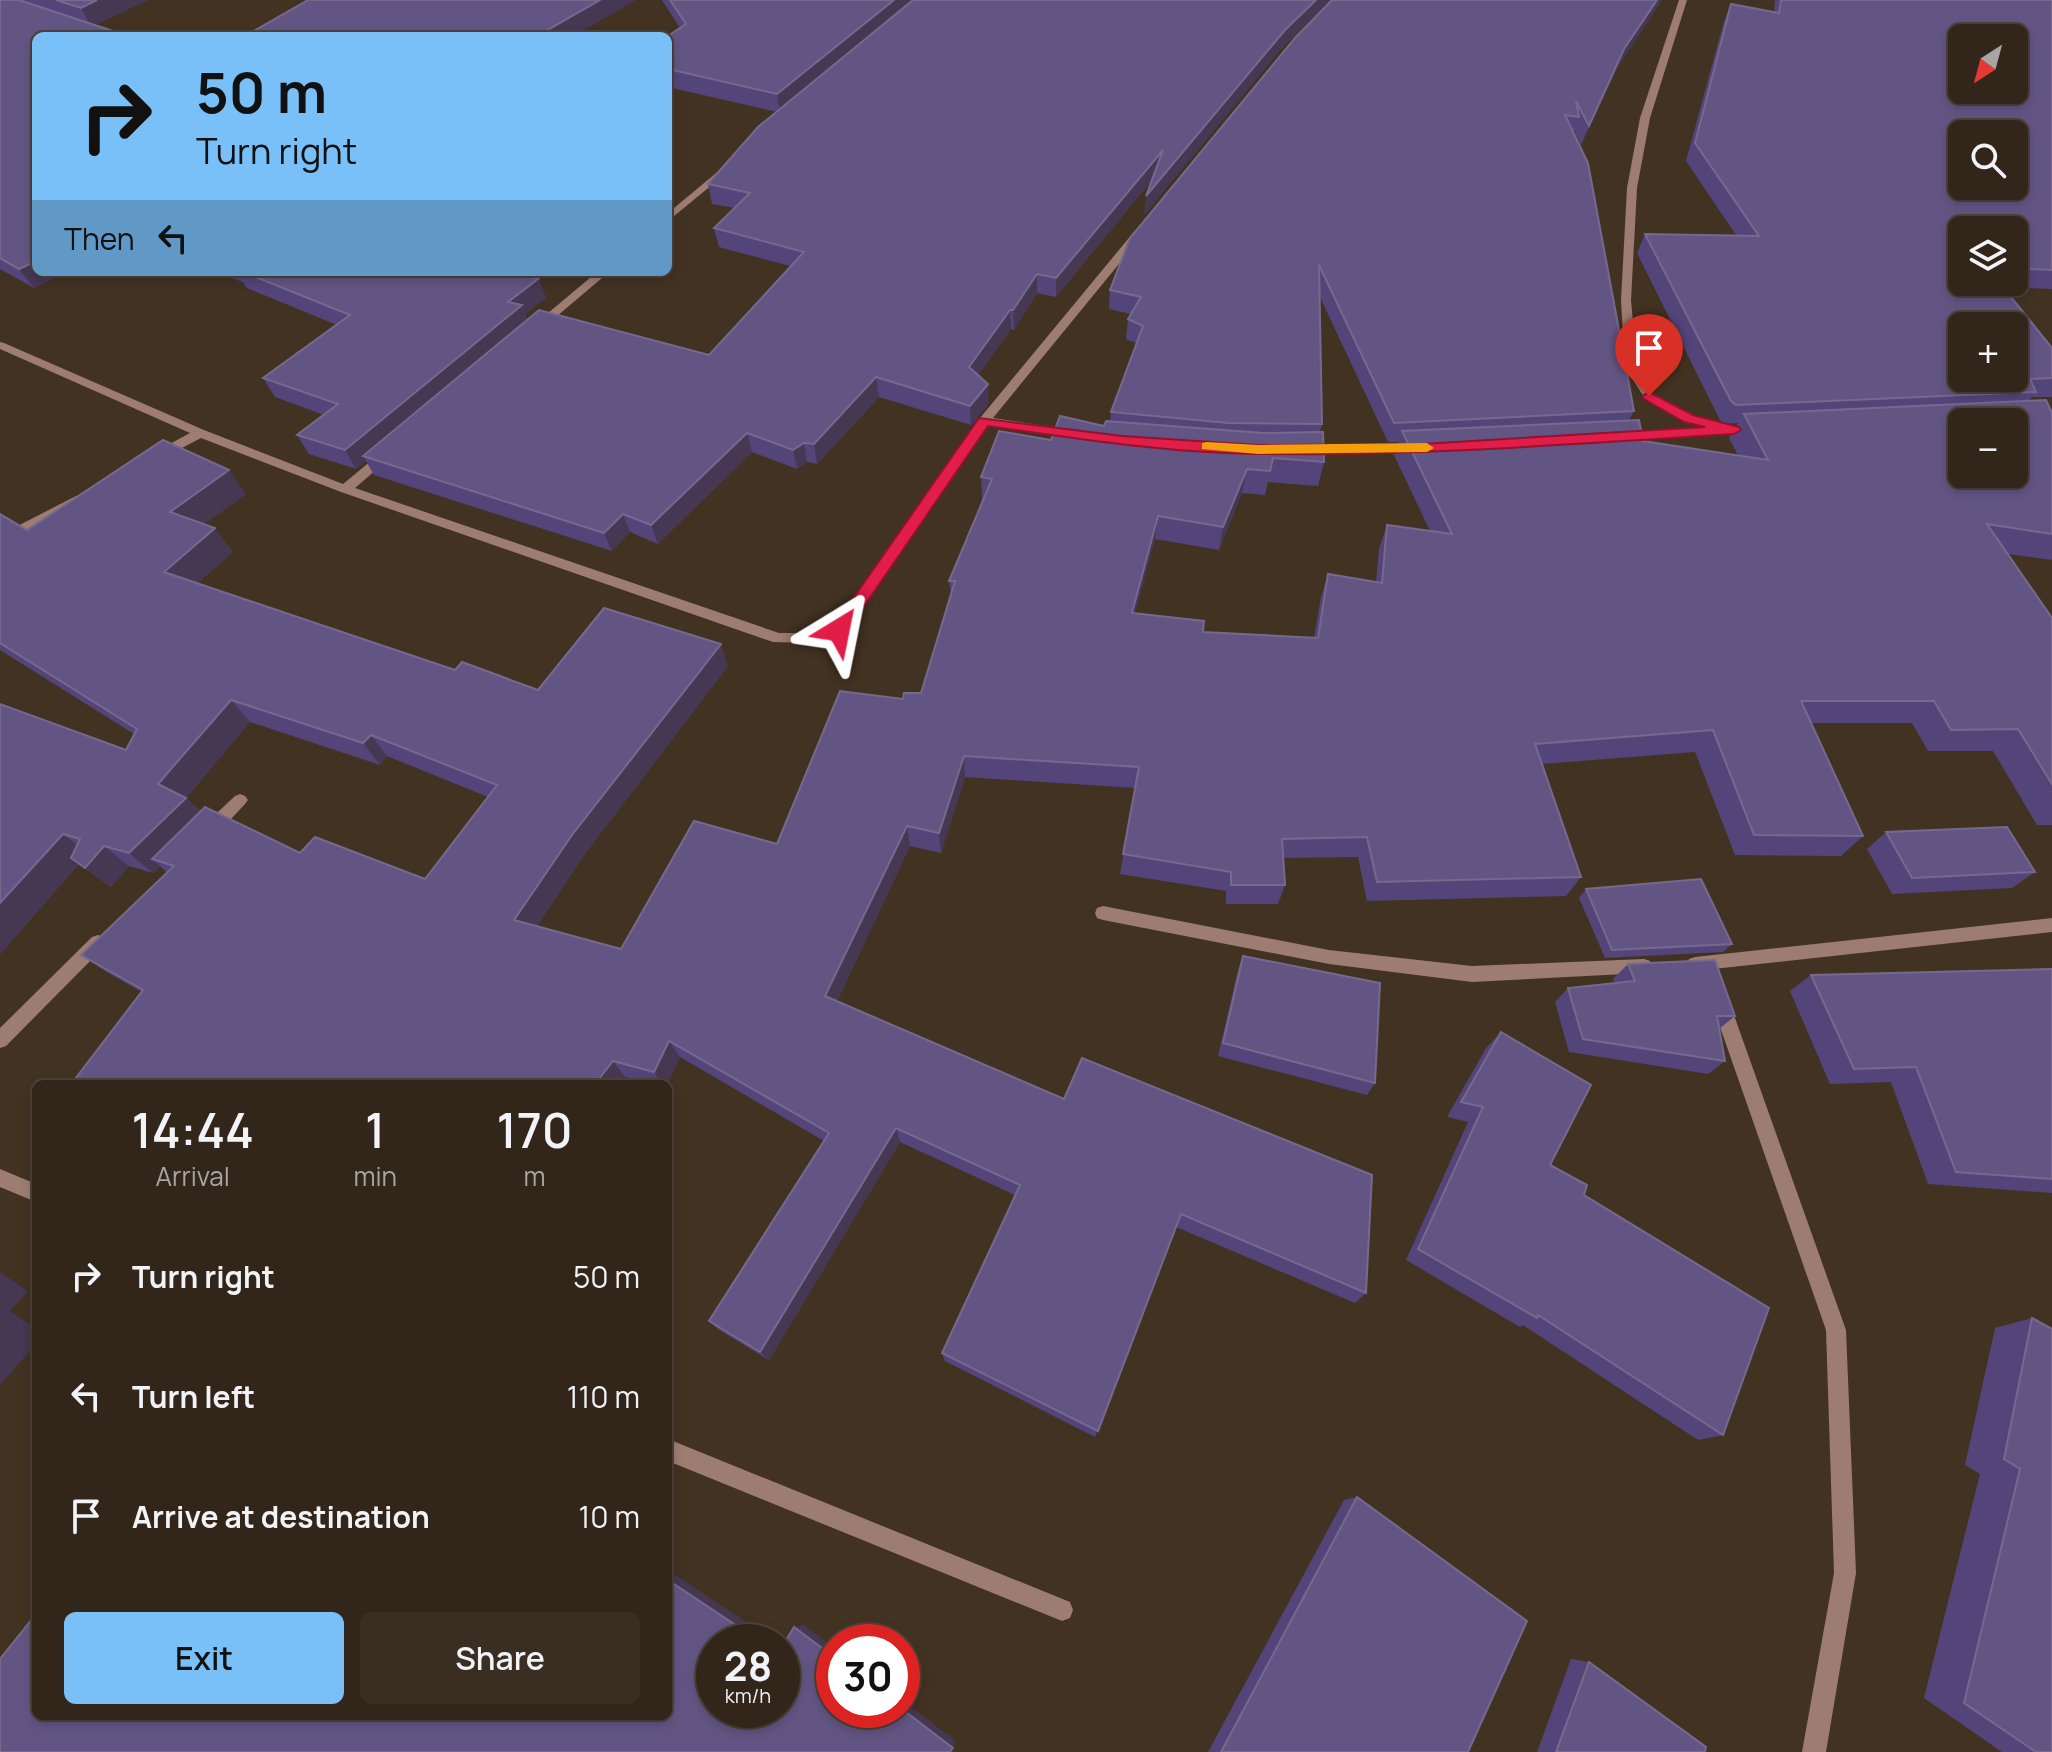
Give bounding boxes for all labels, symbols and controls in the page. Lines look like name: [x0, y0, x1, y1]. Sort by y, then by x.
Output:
north arrow: [1948, 24, 2028, 104]
map controls: [1948, 24, 2028, 488]
text: 50 m: [196, 53, 327, 130]
icon: right: [64, 64, 168, 168]
button: search: [1948, 120, 2028, 200]
text: Turn right: [196, 126, 357, 175]
icon: left: [151, 216, 195, 260]
button: layers: [1948, 216, 2028, 296]
text: Then: [64, 218, 135, 259]
button: +: [1948, 312, 2028, 392]
pin: [1615, 314, 1683, 396]
icon: arrive: [1627, 326, 1671, 370]
button: −: [1948, 408, 2028, 488]
position arrow: [797, 588, 881, 672]
text: 14:44: [131, 1097, 254, 1162]
text: 1: [365, 1097, 385, 1162]
text: 170: [496, 1097, 573, 1162]
text: Arrival: [156, 1158, 230, 1194]
text: min: [353, 1158, 397, 1194]
text: m: [523, 1158, 546, 1194]
icon: right: [64, 1254, 108, 1298]
text: Turn right: [132, 1256, 275, 1297]
text: 50 m: [573, 1256, 640, 1297]
icon: left: [64, 1374, 108, 1418]
text: Turn left: [132, 1376, 255, 1417]
text: 110 m: [567, 1376, 640, 1417]
icon: arrive: [64, 1494, 108, 1538]
text: Arrive at destination: [132, 1496, 430, 1537]
text: 10 m: [579, 1496, 640, 1537]
button: Exit: [64, 1612, 344, 1704]
button: Share: [360, 1612, 640, 1704]
speed limit sign: 30: [816, 1624, 920, 1728]
text: 28: [724, 1638, 772, 1693]
text: km/h: [725, 1682, 771, 1709]

